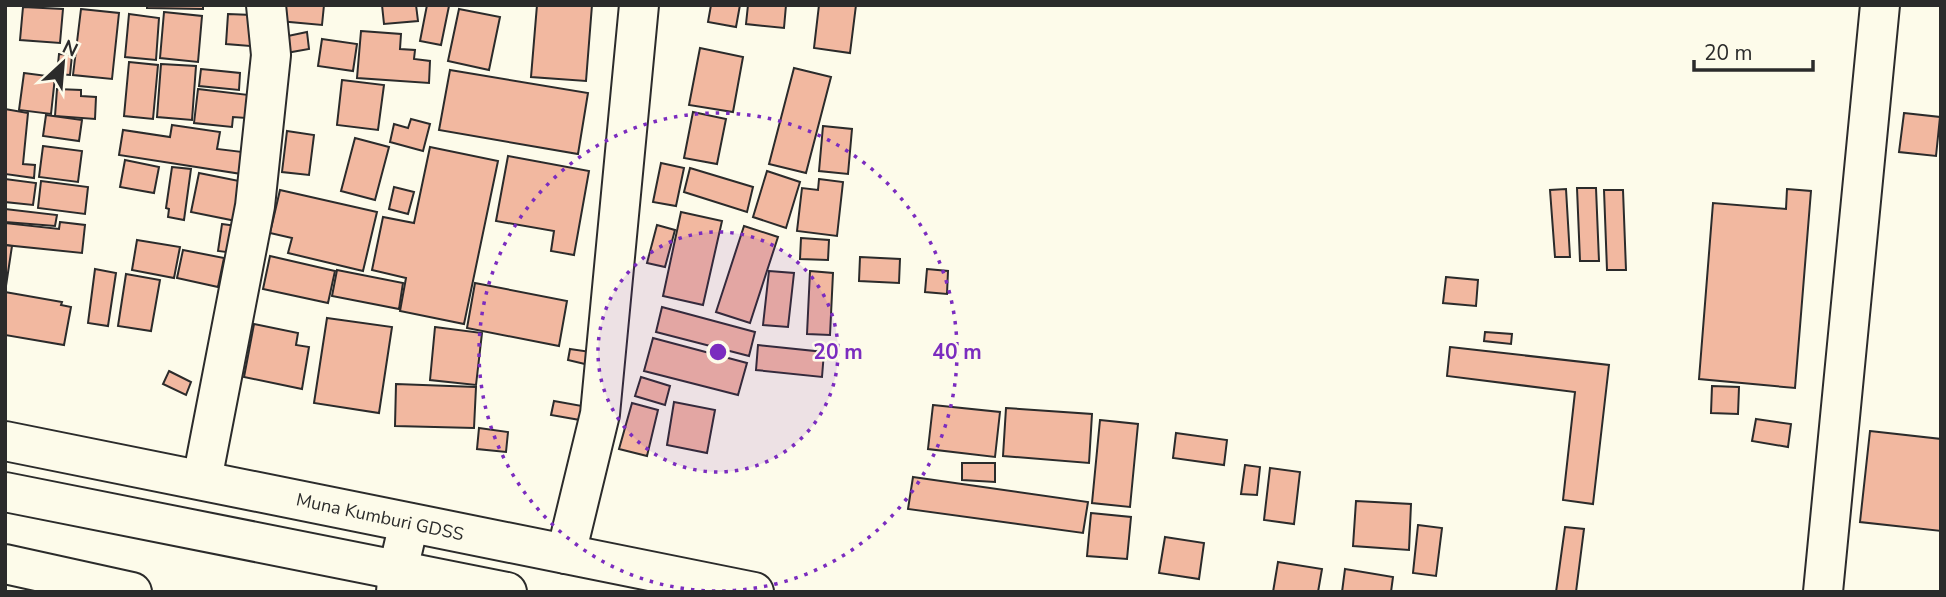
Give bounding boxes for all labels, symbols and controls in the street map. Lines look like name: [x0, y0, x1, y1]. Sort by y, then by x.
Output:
north arrow: [28, 28, 98, 98]
scale bar: [1694, 28, 1813, 72]
text: N: [58, 34, 82, 63]
text: 20 m: [1704, 39, 1753, 67]
text: 20 m: [813, 338, 863, 366]
text: 40 m: [932, 338, 982, 366]
centre of rings: [706, 340, 730, 364]
street label: Muna Kumburi GDSS: [294, 488, 466, 546]

